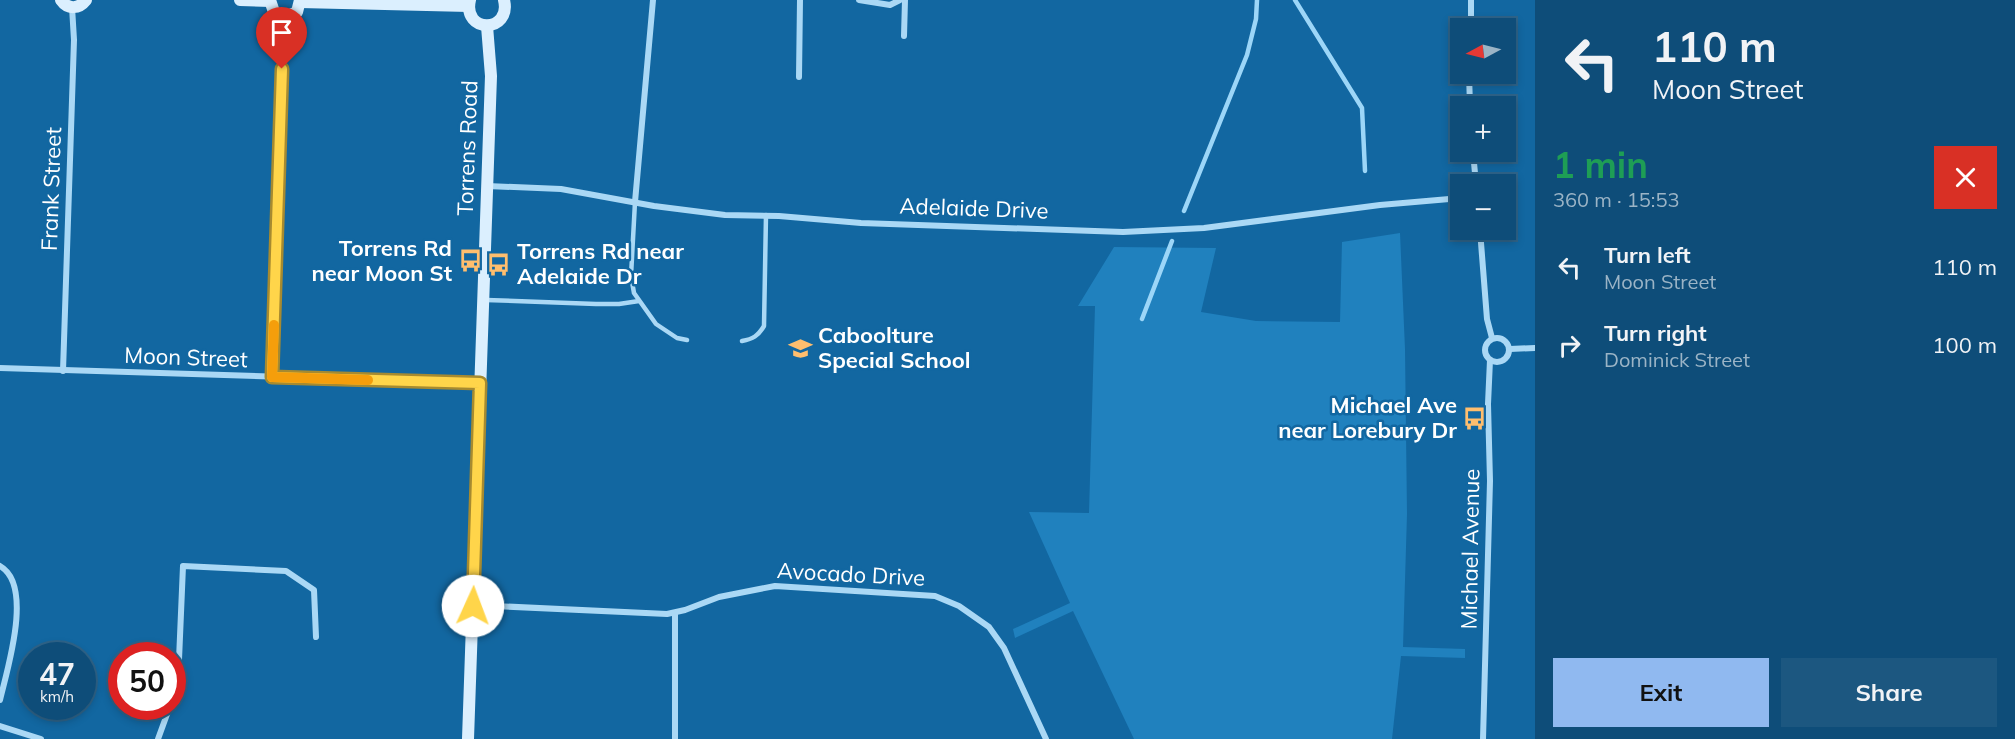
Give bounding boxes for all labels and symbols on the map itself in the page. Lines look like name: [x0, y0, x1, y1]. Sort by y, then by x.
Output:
pin: [256, 7, 307, 69]
north arrow: [1450, 18, 1516, 84]
street label: Torrens Road: [451, 80, 483, 216]
street label: Frank Street: [35, 126, 67, 251]
street label: Adelaide Drive: [899, 191, 1049, 225]
place label: Torrens Rd near Moon St: [311, 234, 452, 287]
place label: Torrens Rd near Adelaide Dr: [517, 237, 684, 290]
bus stop icon: Torrens Rd near Moon St: [457, 248, 483, 274]
bus stop icon: Torrens Rd near Adelaide Dr: [486, 251, 512, 277]
place label: Caboolture Special School: [818, 321, 970, 374]
school or university icon: Caboolture Special School: [787, 335, 813, 361]
street label: Moon Street: [124, 341, 248, 373]
place label: Michael Ave near Lorebury Dr: [1278, 391, 1457, 444]
bus stop icon: Michael Ave near Lorebury Dr: [1462, 405, 1488, 431]
street label: Michael Avenue: [1455, 468, 1485, 630]
street label: Avocado Drive: [776, 556, 926, 592]
position arrow: [441, 574, 505, 638]
speed limit sign: 50: [108, 642, 186, 720]

